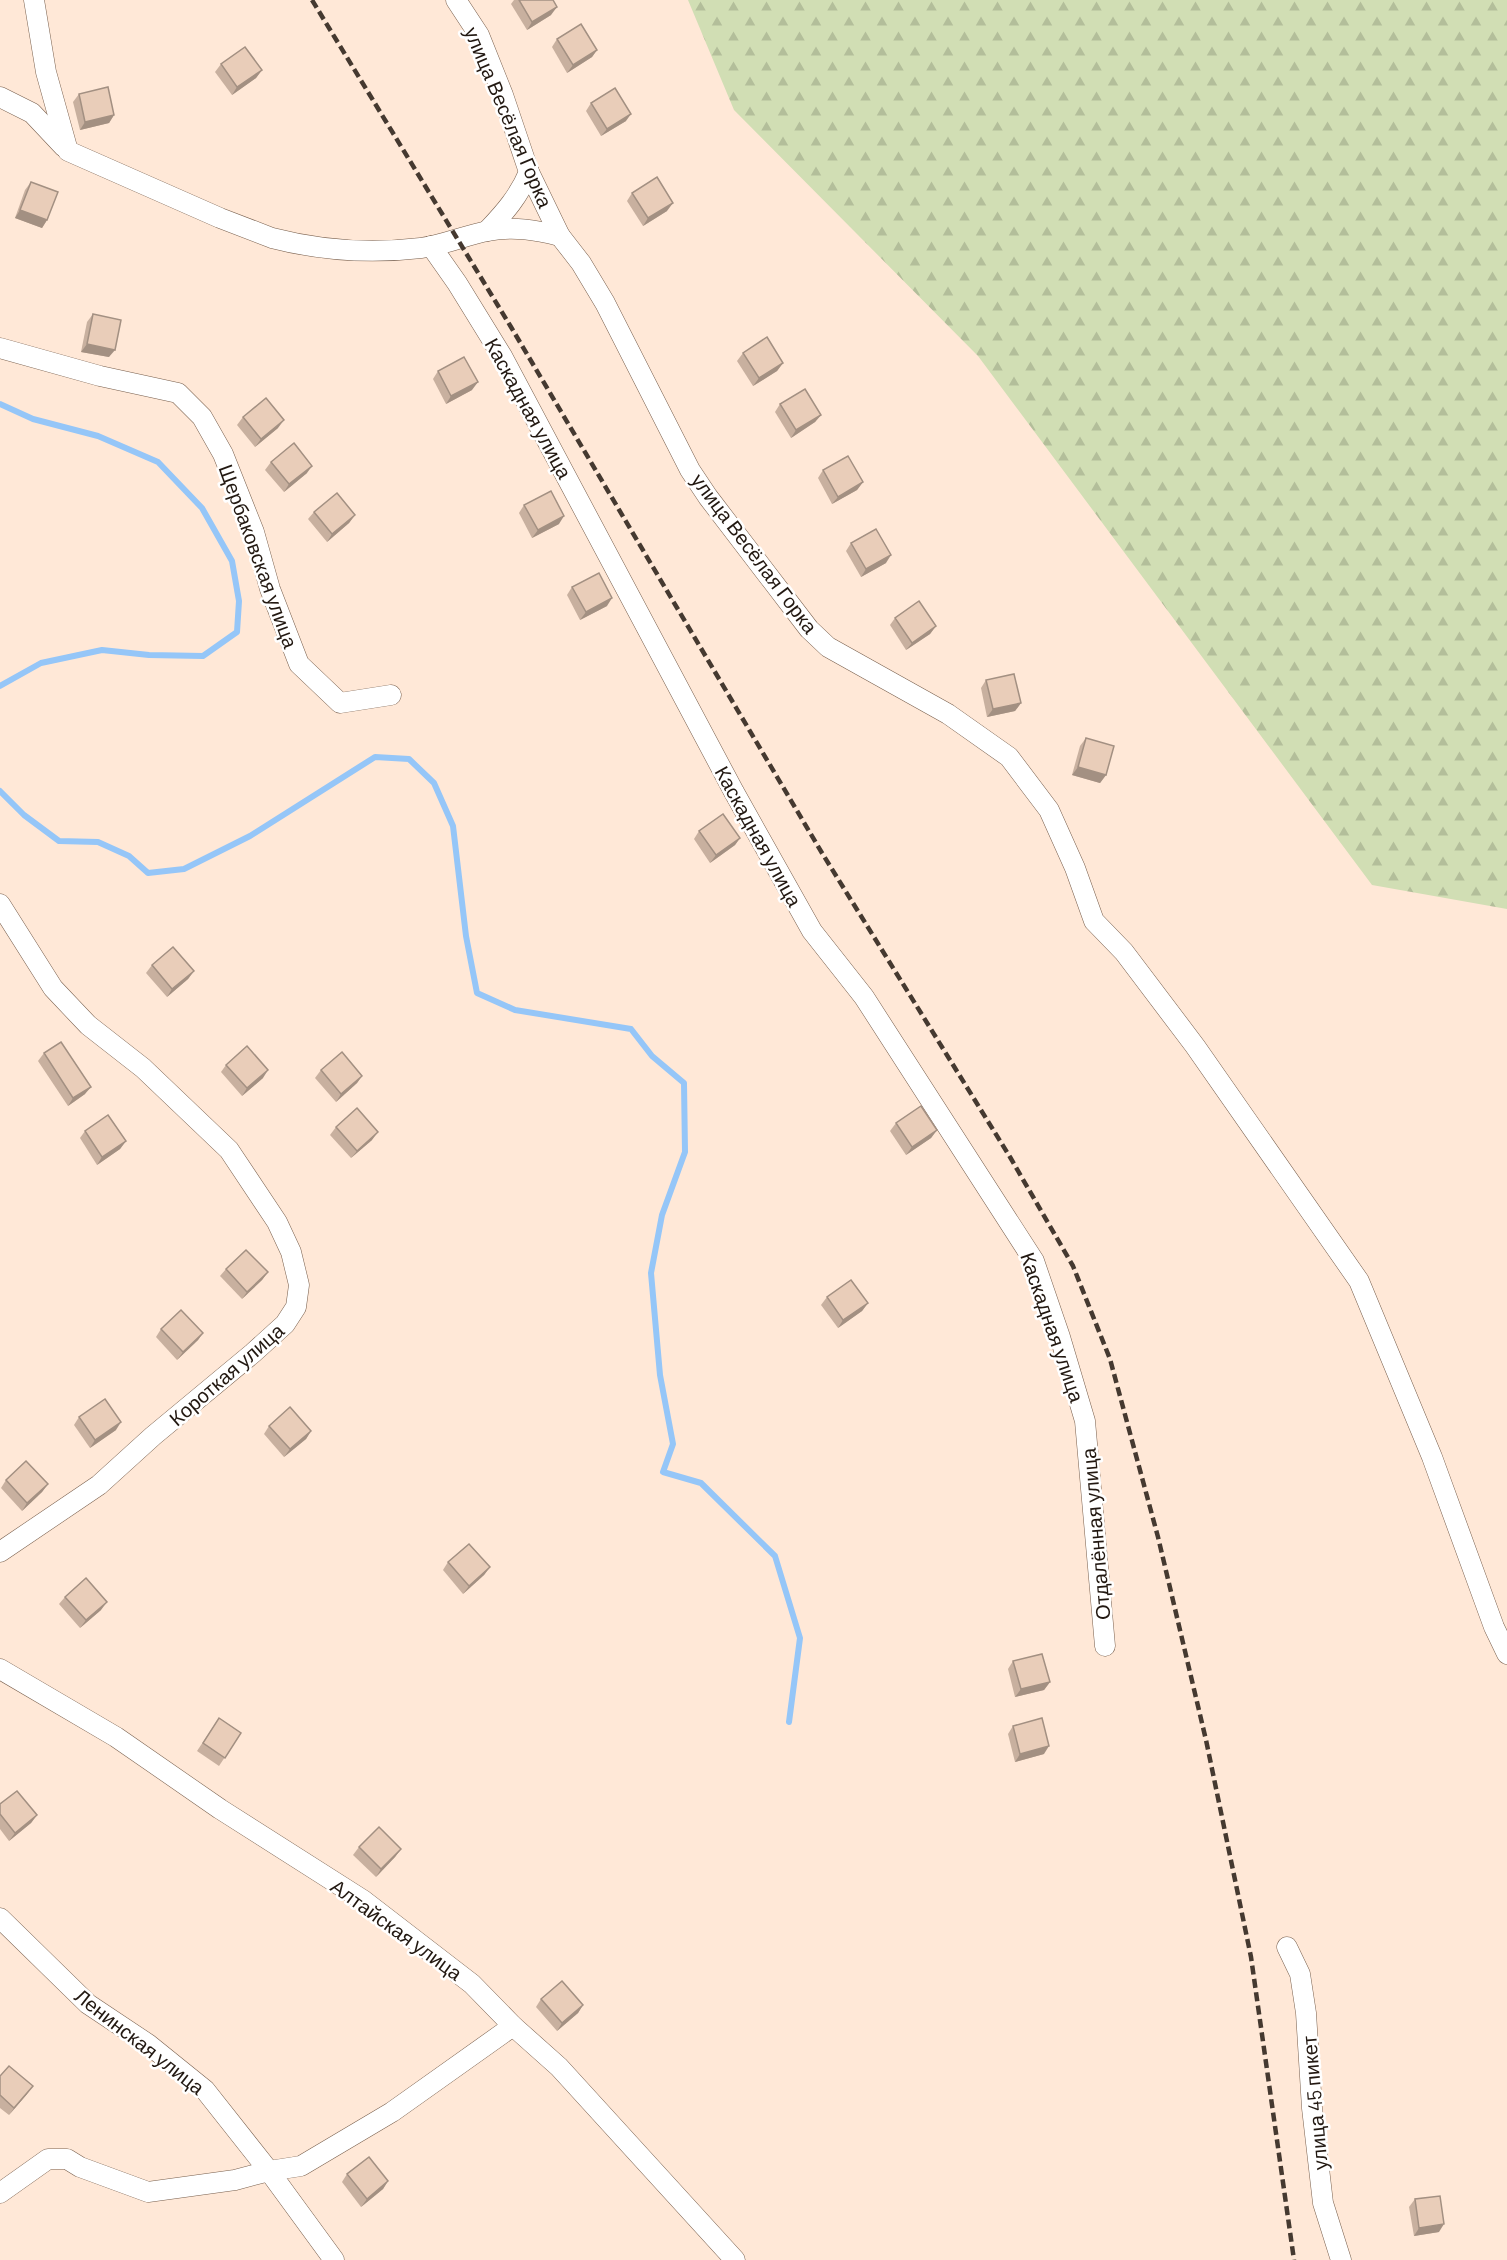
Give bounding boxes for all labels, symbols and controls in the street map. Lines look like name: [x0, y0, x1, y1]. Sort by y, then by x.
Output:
street label: улица Весёлая Горка: [460, 23, 558, 212]
street label: Каскадная улица: [481, 334, 578, 483]
street label: Щербаковская улица: [215, 461, 304, 652]
street label: улица Весёлая Горка: [687, 468, 824, 638]
street label: Каскадная улица: [711, 762, 808, 911]
street label: Каскадная улица: [1016, 1249, 1090, 1406]
street label: Короткая улица: [164, 1317, 289, 1430]
street label: Отдалённая улица: [1075, 1446, 1114, 1621]
street label: Алтайская улица: [327, 1873, 468, 1985]
street label: Ленинская улица: [71, 1983, 210, 2100]
street label: улица 45 пикет: [1296, 2035, 1332, 2171]

